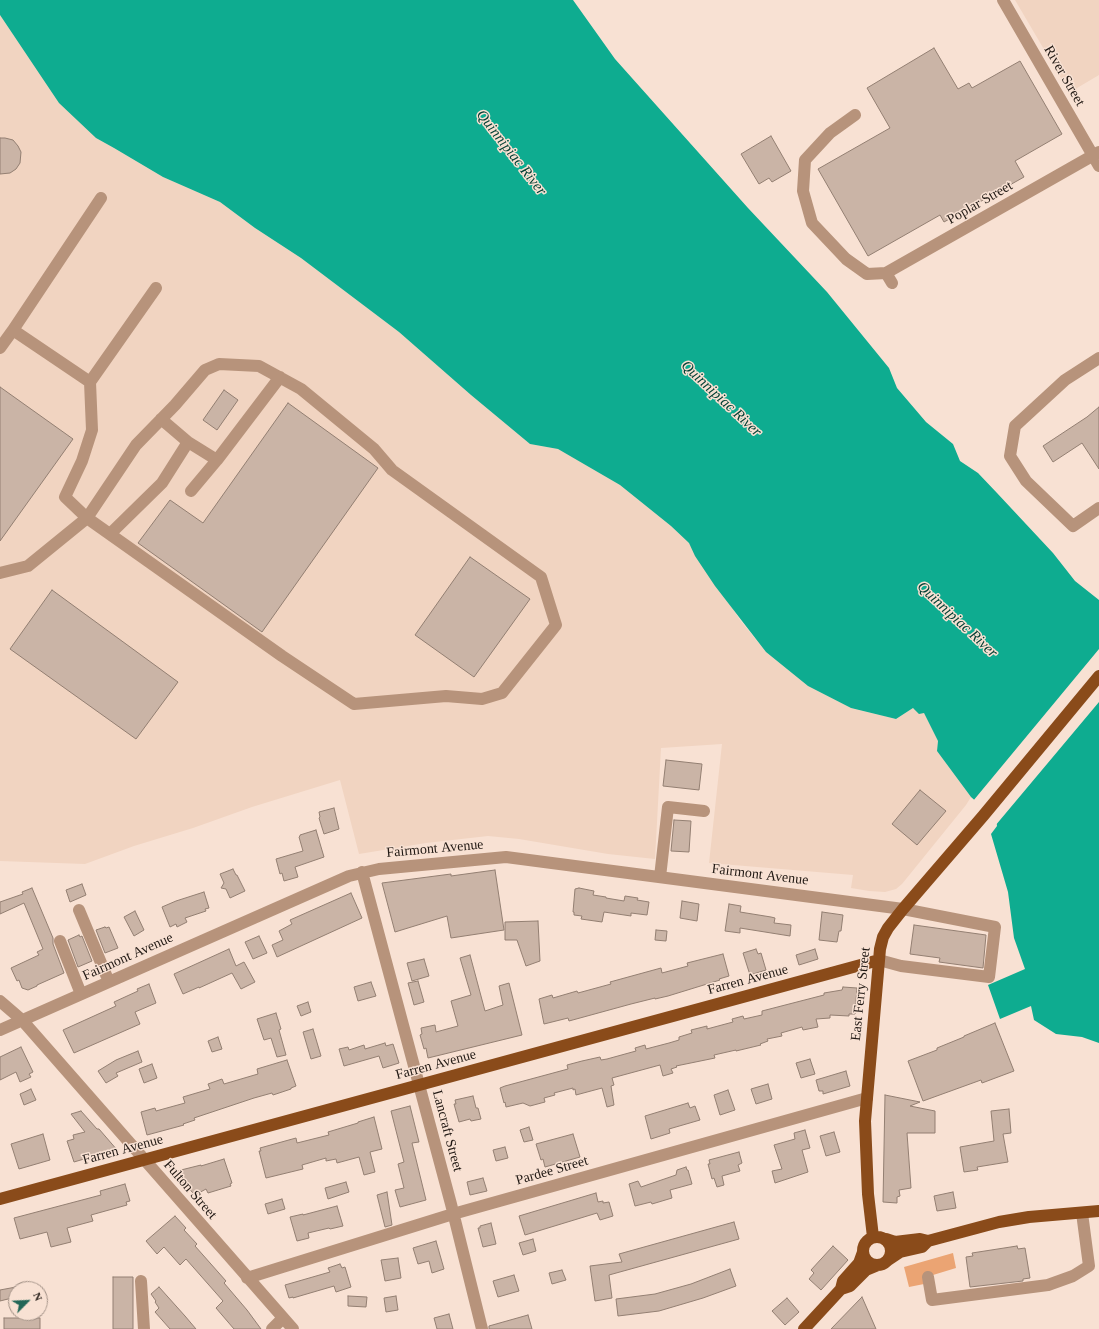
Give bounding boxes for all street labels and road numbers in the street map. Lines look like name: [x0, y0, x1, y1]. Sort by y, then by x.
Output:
street label: River Street: [1040, 43, 1088, 109]
street label: Poplar Street: [944, 178, 1016, 228]
street label: Fairmont Avenue: [386, 836, 484, 862]
street label: Fairmont Avenue: [711, 861, 809, 889]
street label: Fairmont Avenue: [80, 930, 176, 984]
street label: East Ferry Street: [848, 946, 874, 1042]
street label: Farren Avenue: [706, 961, 790, 999]
street label: Farren Avenue: [394, 1046, 478, 1084]
street label: Lancraft Street: [428, 1088, 466, 1174]
street label: Farren Avenue: [81, 1131, 165, 1169]
street label: Pardee Street: [514, 1153, 590, 1189]
street label: Fulton Street: [160, 1157, 220, 1223]

